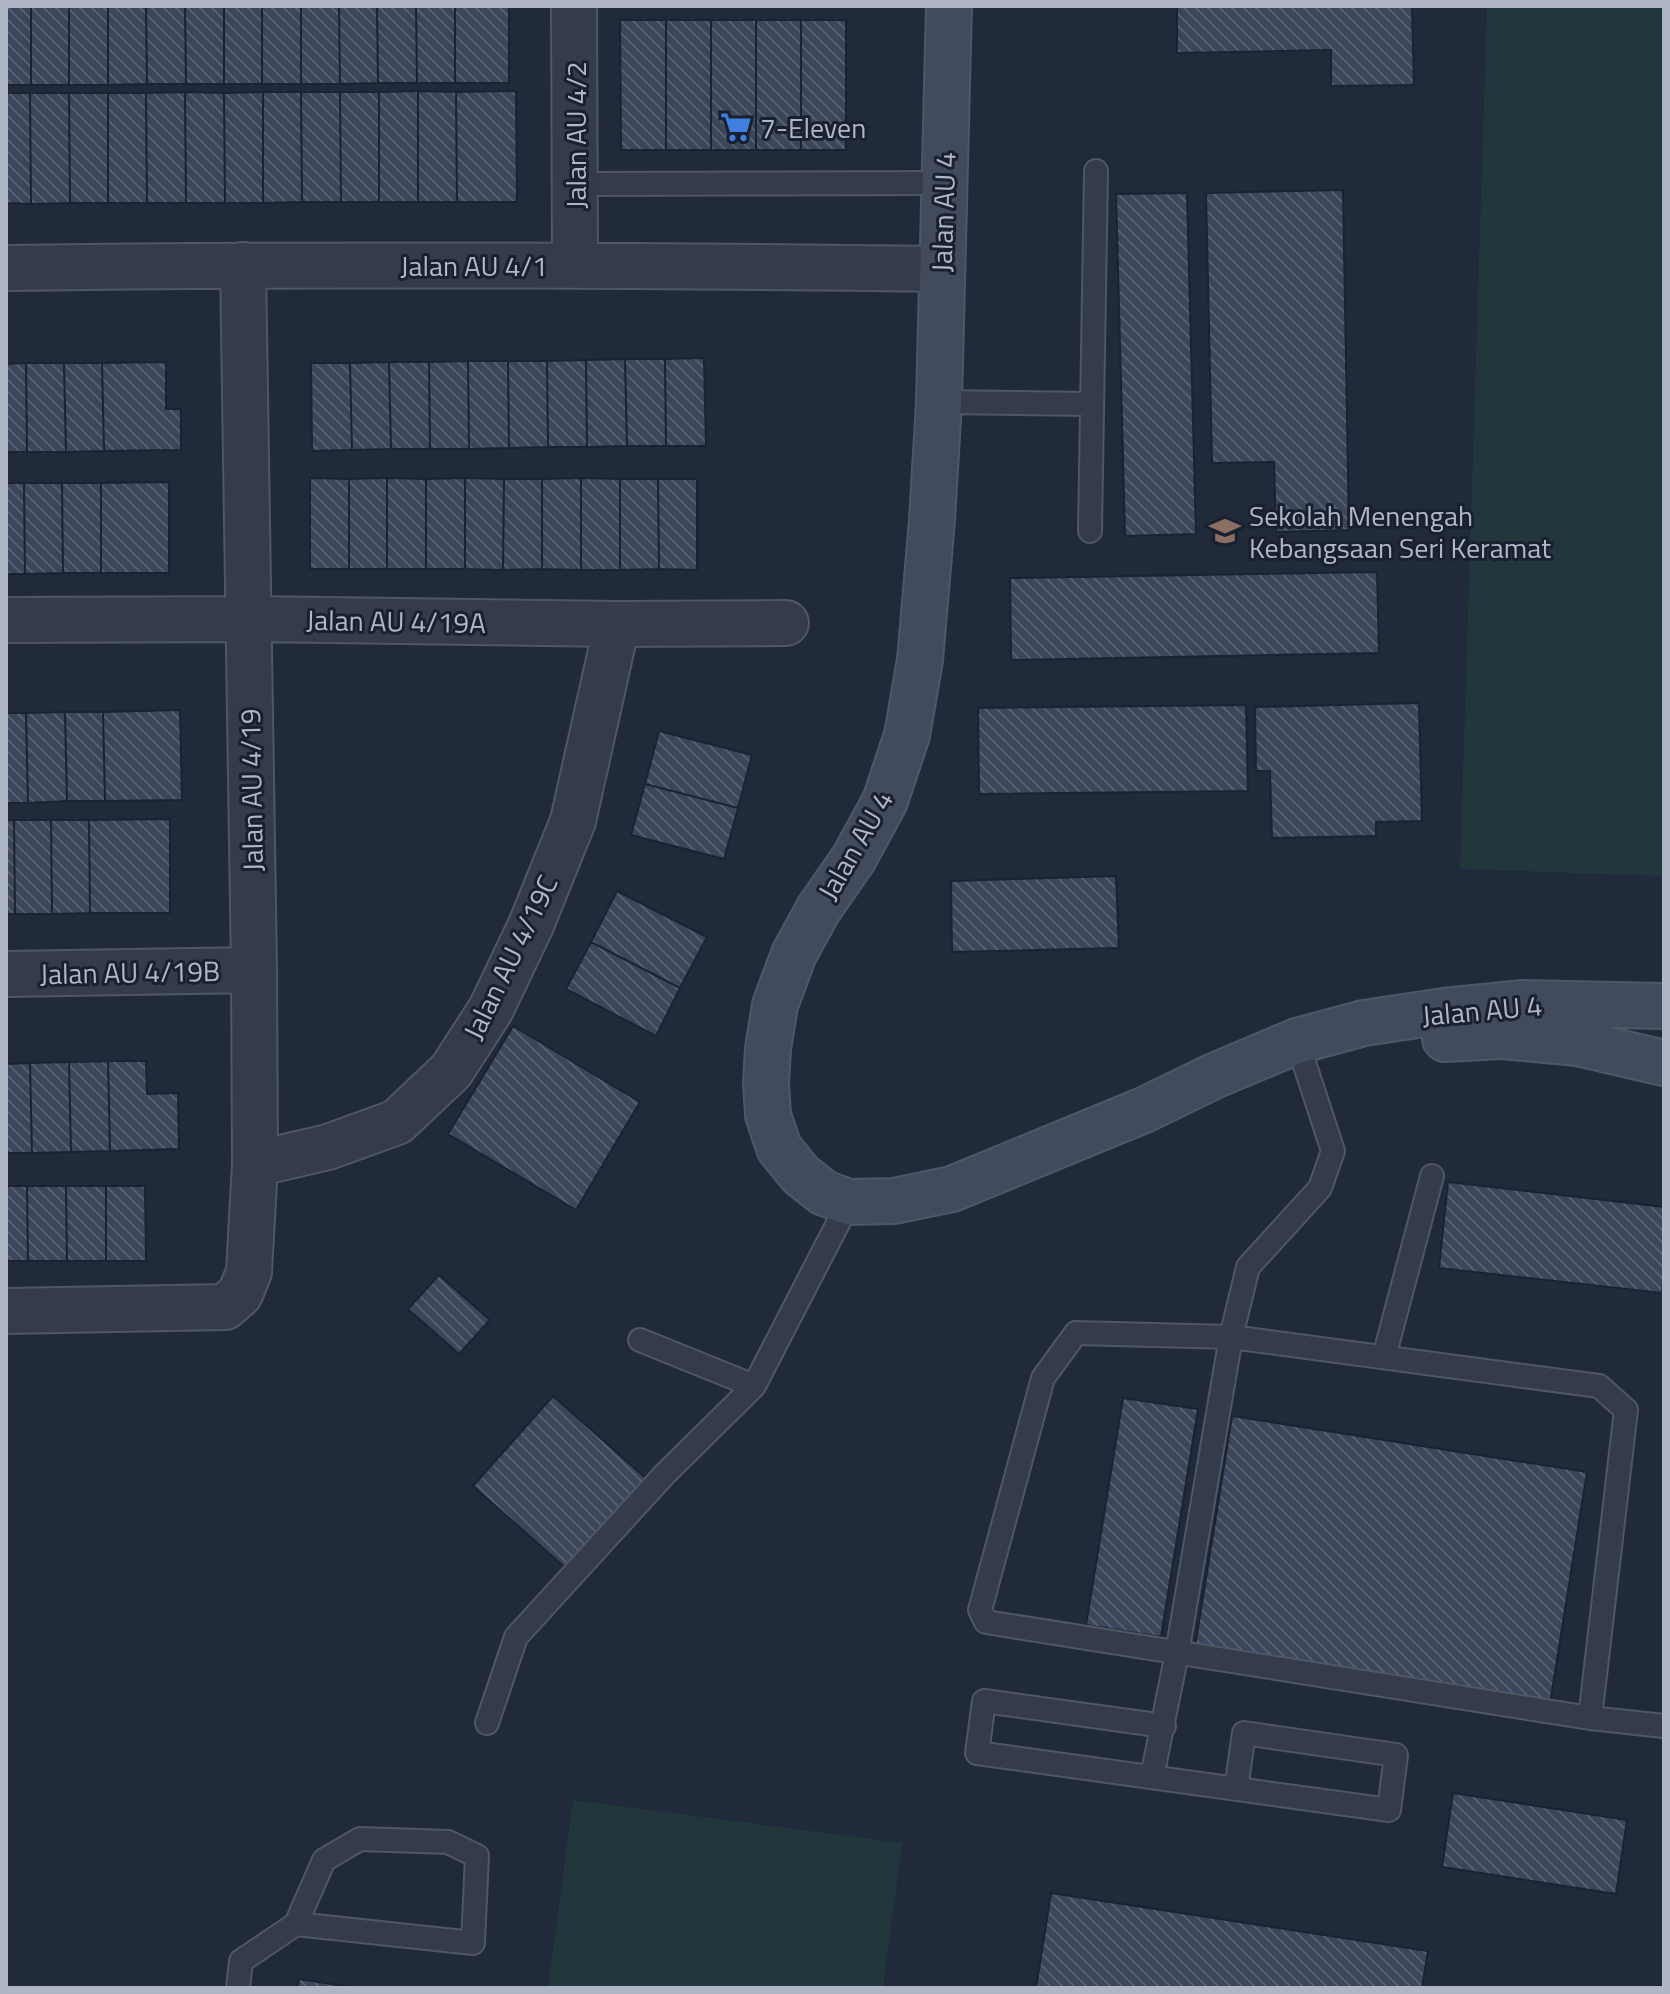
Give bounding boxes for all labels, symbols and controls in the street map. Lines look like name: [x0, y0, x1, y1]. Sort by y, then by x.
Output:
street label: Jalan AU 4/2: [554, 61, 597, 209]
place label: 7-Eleven: [760, 106, 866, 149]
supermarket icon: 7-Eleven: [719, 110, 753, 144]
street label: Jalan AU 4: [919, 151, 967, 273]
street label: Jalan AU 4/1: [400, 244, 548, 287]
place label: Sekolah Menengah Kebangsaan Seri Keramat: [1249, 494, 1551, 569]
school or university icon: Sekolah Menengah Kebangsaan Seri Keramat: [1208, 514, 1242, 548]
street label: Jalan AU 4/19A: [306, 598, 487, 644]
street label: Jalan AU 4/19: [228, 708, 274, 872]
street label: Jalan AU 4: [806, 782, 904, 908]
street label: Jalan AU 4/19C: [452, 867, 568, 1047]
street label: Jalan AU 4/19B: [39, 949, 221, 995]
street label: Jalan AU 4: [1420, 983, 1544, 1037]

